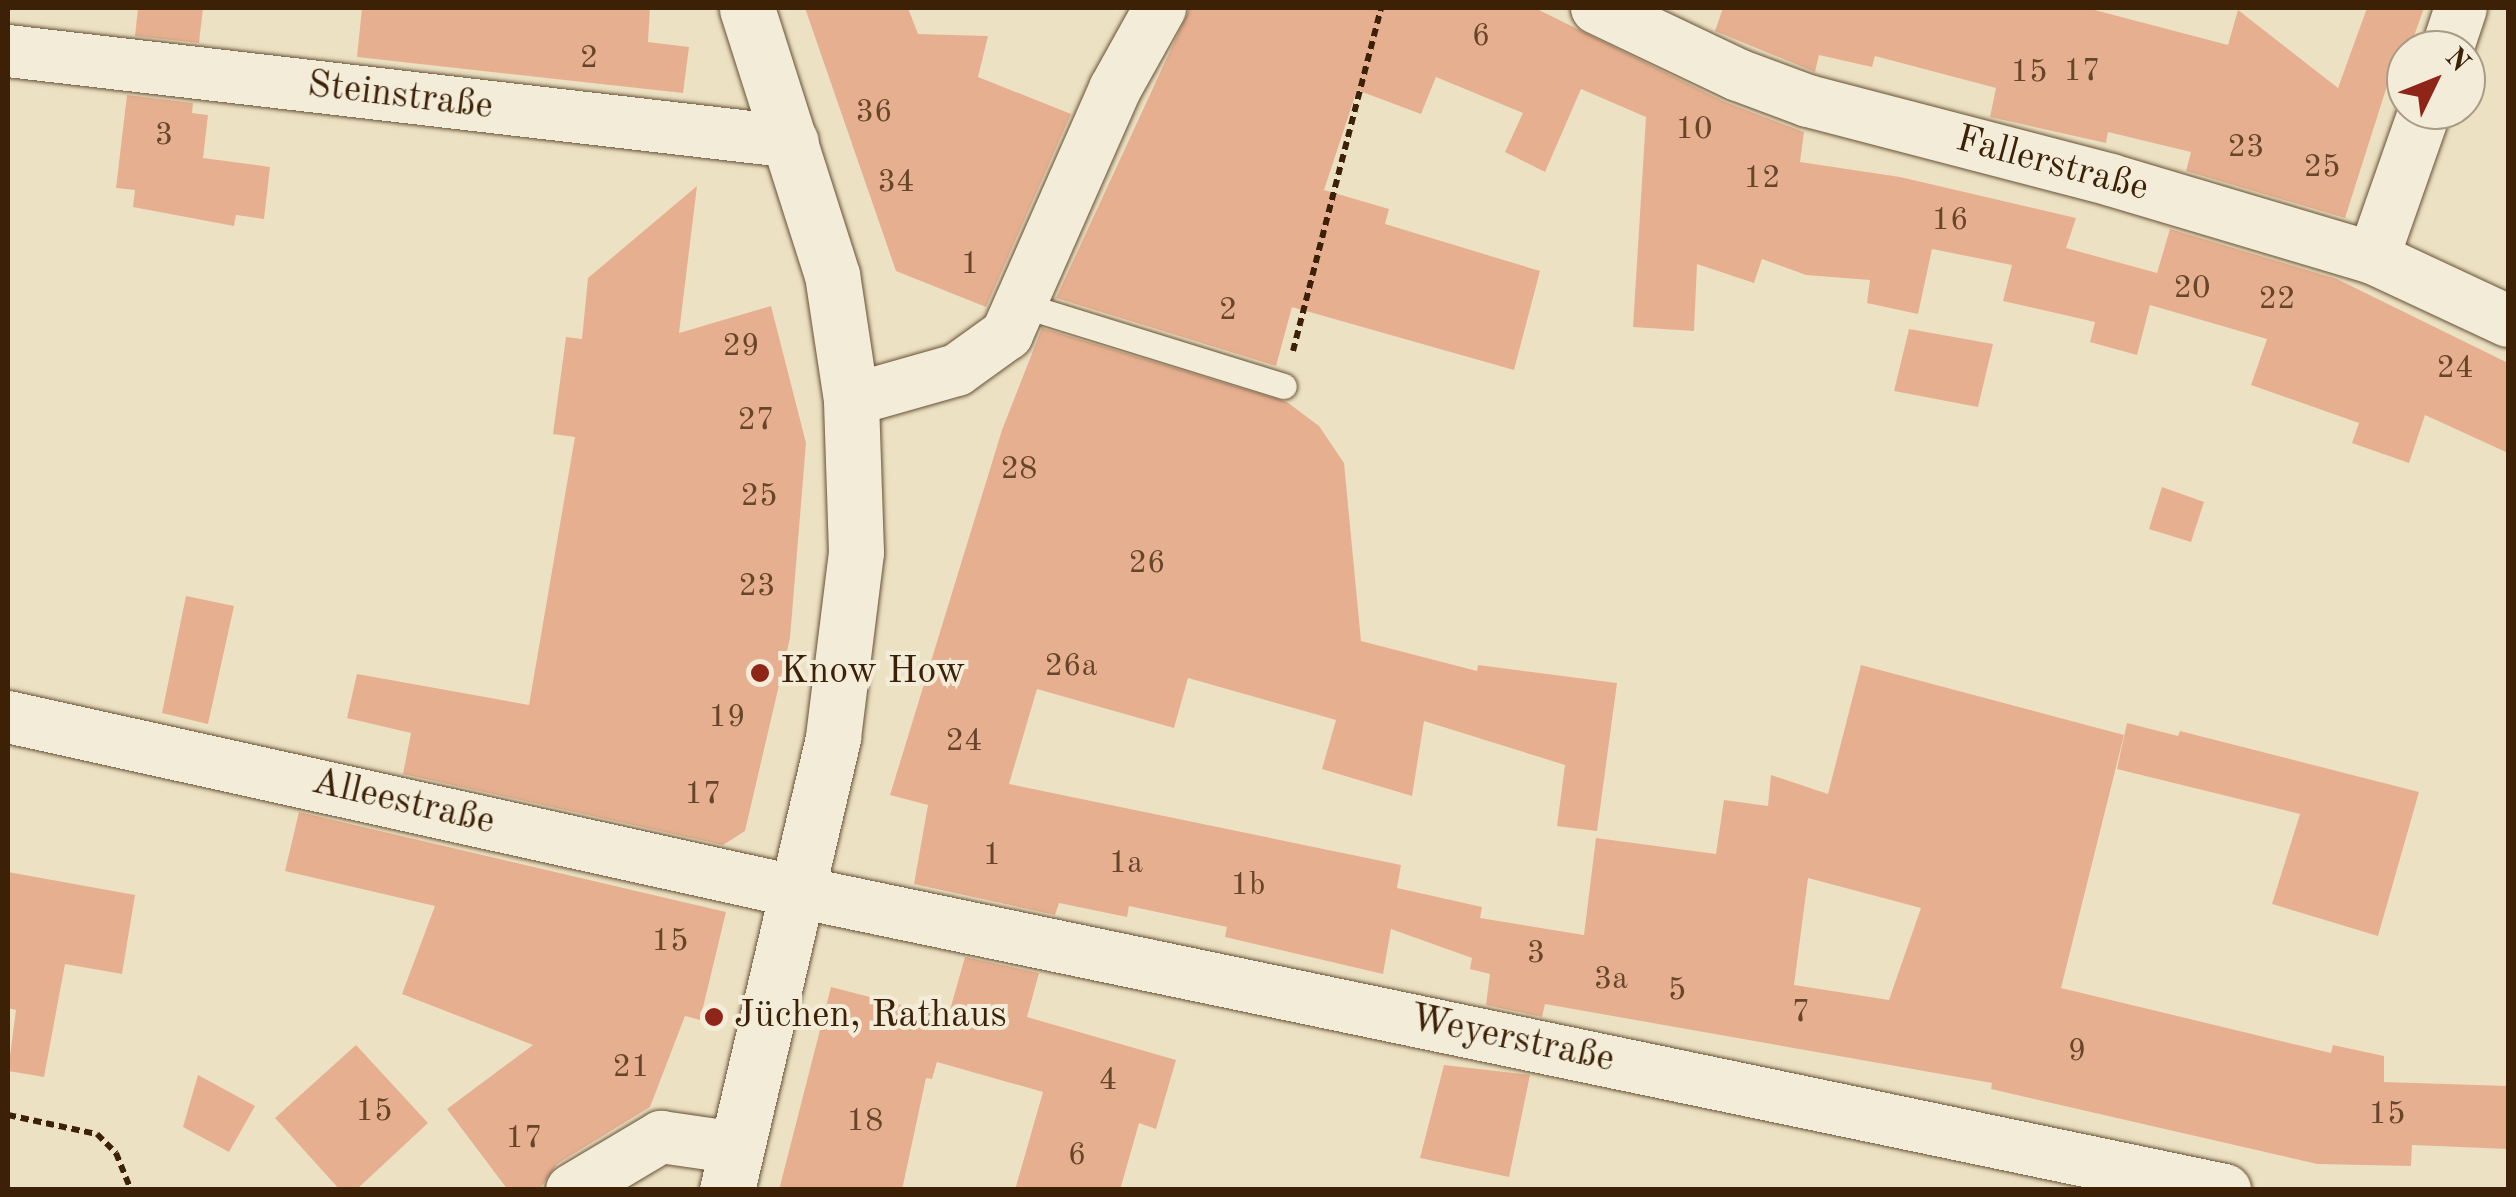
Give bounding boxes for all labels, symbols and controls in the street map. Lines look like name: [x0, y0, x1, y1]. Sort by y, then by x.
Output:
house number: 6: [1472, 18, 1490, 56]
north arrow: [2386, 30, 2486, 130]
house number: 2: [580, 40, 598, 78]
text: N: [2439, 44, 2474, 78]
house number: 17: [2063, 53, 2101, 91]
house number: 15: [2010, 54, 2048, 92]
street label: Steinstraße: [305, 63, 495, 131]
house number: 36: [855, 94, 893, 132]
house number: 10: [1675, 111, 1713, 149]
house number: 3: [155, 117, 173, 155]
street label: Fallerstraße: [1951, 117, 2153, 213]
house number: 23: [2227, 129, 2265, 167]
house number: 25: [2303, 149, 2341, 187]
house number: 12: [1743, 160, 1781, 198]
house number: 34: [877, 164, 915, 202]
house number: 16: [1931, 202, 1969, 240]
house number: 1: [961, 246, 979, 284]
house number: 20: [2173, 270, 2211, 308]
house number: 22: [2258, 281, 2296, 319]
house number: 2: [1219, 292, 1237, 330]
house number: 29: [722, 328, 760, 366]
house number: 24: [2436, 350, 2474, 388]
house number: 27: [737, 402, 775, 440]
house number: 28: [1000, 451, 1038, 489]
house number: 25: [740, 478, 778, 516]
house number: 26: [1128, 545, 1166, 583]
house number: 23: [738, 568, 776, 606]
house number: 26a: [1045, 648, 1097, 686]
place label: Know How: [780, 650, 965, 696]
marker: Know How: [749, 662, 771, 684]
house number: 19: [708, 699, 746, 737]
house number: 24: [945, 723, 983, 761]
street label: Alleestraße: [307, 760, 499, 846]
house number: 17: [684, 776, 722, 814]
house number: 1: [983, 837, 1001, 875]
house number: 1a: [1109, 845, 1143, 883]
house number: 1b: [1231, 867, 1265, 905]
house number: 15: [651, 923, 689, 961]
house number: 3: [1527, 935, 1545, 973]
house number: 3a: [1594, 961, 1628, 999]
house number: 5: [1668, 972, 1686, 1010]
place label: Jüchen, Rathaus: [734, 994, 1007, 1040]
house number: 7: [1792, 994, 1810, 1032]
street label: Weyerstraße: [1406, 996, 1618, 1084]
marker: Jüchen, Rathaus: [703, 1006, 725, 1028]
house number: 9: [2068, 1033, 2086, 1071]
house number: 21: [612, 1049, 650, 1087]
house number: 4: [1099, 1062, 1117, 1100]
house number: 15: [355, 1093, 393, 1131]
house number: 15: [2368, 1096, 2406, 1134]
house number: 18: [846, 1103, 884, 1141]
house number: 17: [505, 1120, 543, 1158]
house number: 6: [1068, 1137, 1086, 1175]

